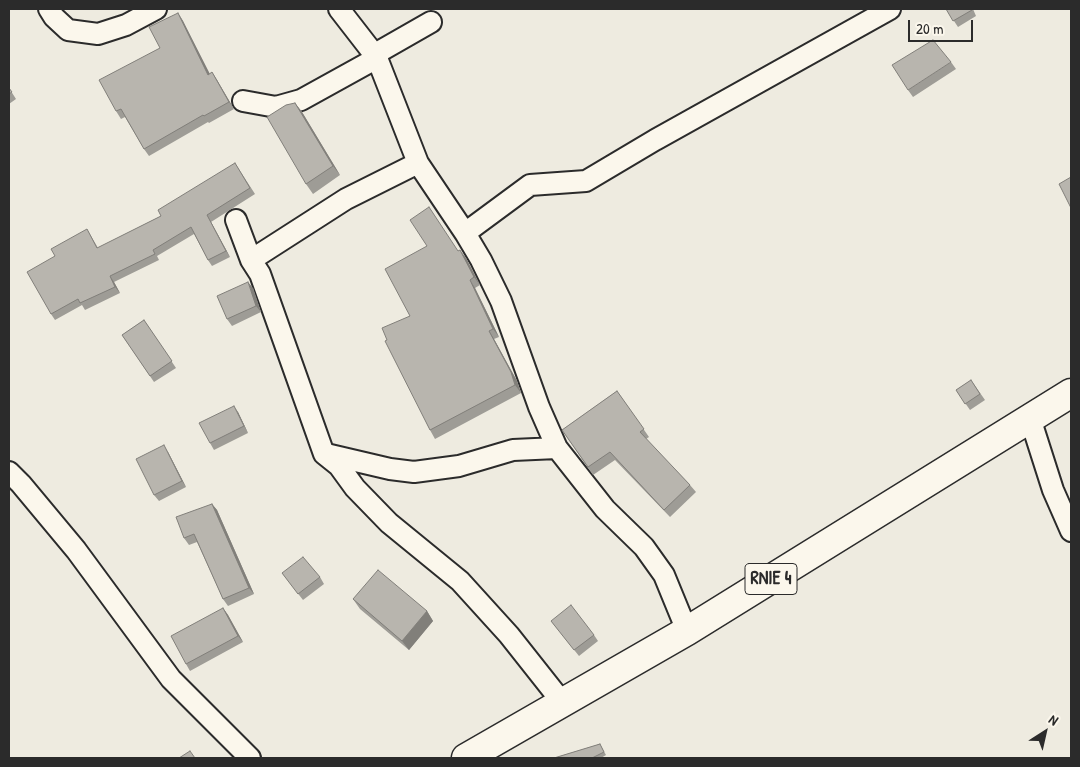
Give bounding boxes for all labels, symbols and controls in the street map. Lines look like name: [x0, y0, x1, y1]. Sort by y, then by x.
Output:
scale bar: [910, 10, 975, 42]
text: 20 m: [916, 18, 943, 39]
road number: RNIE 4: [745, 564, 797, 594]
north arrow: [1020, 707, 1070, 757]
text: N: [1045, 709, 1062, 729]

